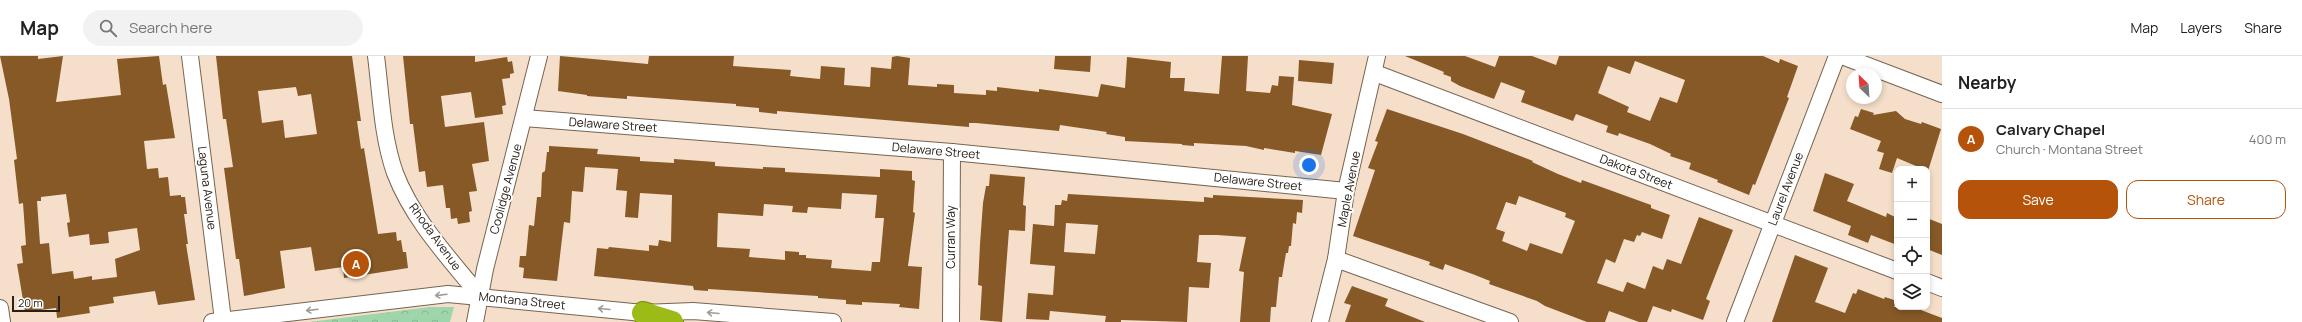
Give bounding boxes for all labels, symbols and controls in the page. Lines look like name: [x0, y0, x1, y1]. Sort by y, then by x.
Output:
search box: [83, 10, 363, 46]
text: Map: [20, 15, 59, 41]
icon: search: [97, 17, 119, 39]
text: Search here: [129, 17, 212, 38]
text: Map: [2130, 18, 2158, 37]
text: Layers: [2180, 18, 2222, 37]
text: Share: [2244, 18, 2282, 37]
north arrow: [1846, 68, 1882, 104]
text: Nearby: [1958, 71, 2016, 94]
street label: Delaware Street: [568, 113, 658, 136]
text: Calvary Chapel: [1996, 119, 2105, 140]
text: A: [1967, 130, 1975, 148]
text: 400 m: [2249, 130, 2286, 148]
street label: Delaware Street: [891, 138, 981, 163]
text: Church · Montana Street: [1996, 140, 2143, 158]
street label: Coolidge Avenue: [485, 142, 526, 236]
street label: Laguna Avenue: [194, 145, 221, 231]
street label: Maple Avenue: [1333, 149, 1364, 228]
street label: Dakota Street: [1597, 150, 1675, 193]
street label: Laurel Avenue: [1764, 150, 1807, 228]
your location: [1299, 155, 1319, 175]
map controls: [1894, 166, 1930, 310]
button: +: [1894, 166, 1930, 202]
street label: Delaware Street: [1213, 168, 1303, 195]
button: Save: [1958, 180, 2118, 219]
button: Share: [2126, 180, 2286, 219]
street label: Rhoda Avenue: [405, 200, 466, 274]
button: −: [1894, 202, 1930, 238]
street label: Curran Way: [942, 205, 959, 269]
button: locate: [1894, 238, 1930, 274]
pin: A: [343, 249, 369, 279]
button: layers: [1894, 274, 1930, 310]
street label: Montana Street: [478, 287, 567, 314]
one-way arrow: [435, 291, 448, 299]
scale bar: [12, 294, 60, 313]
text: 20 m: [18, 295, 43, 310]
one-way arrow: [598, 305, 611, 313]
one-way arrow: [306, 306, 319, 314]
one-way arrow: [707, 309, 720, 317]

